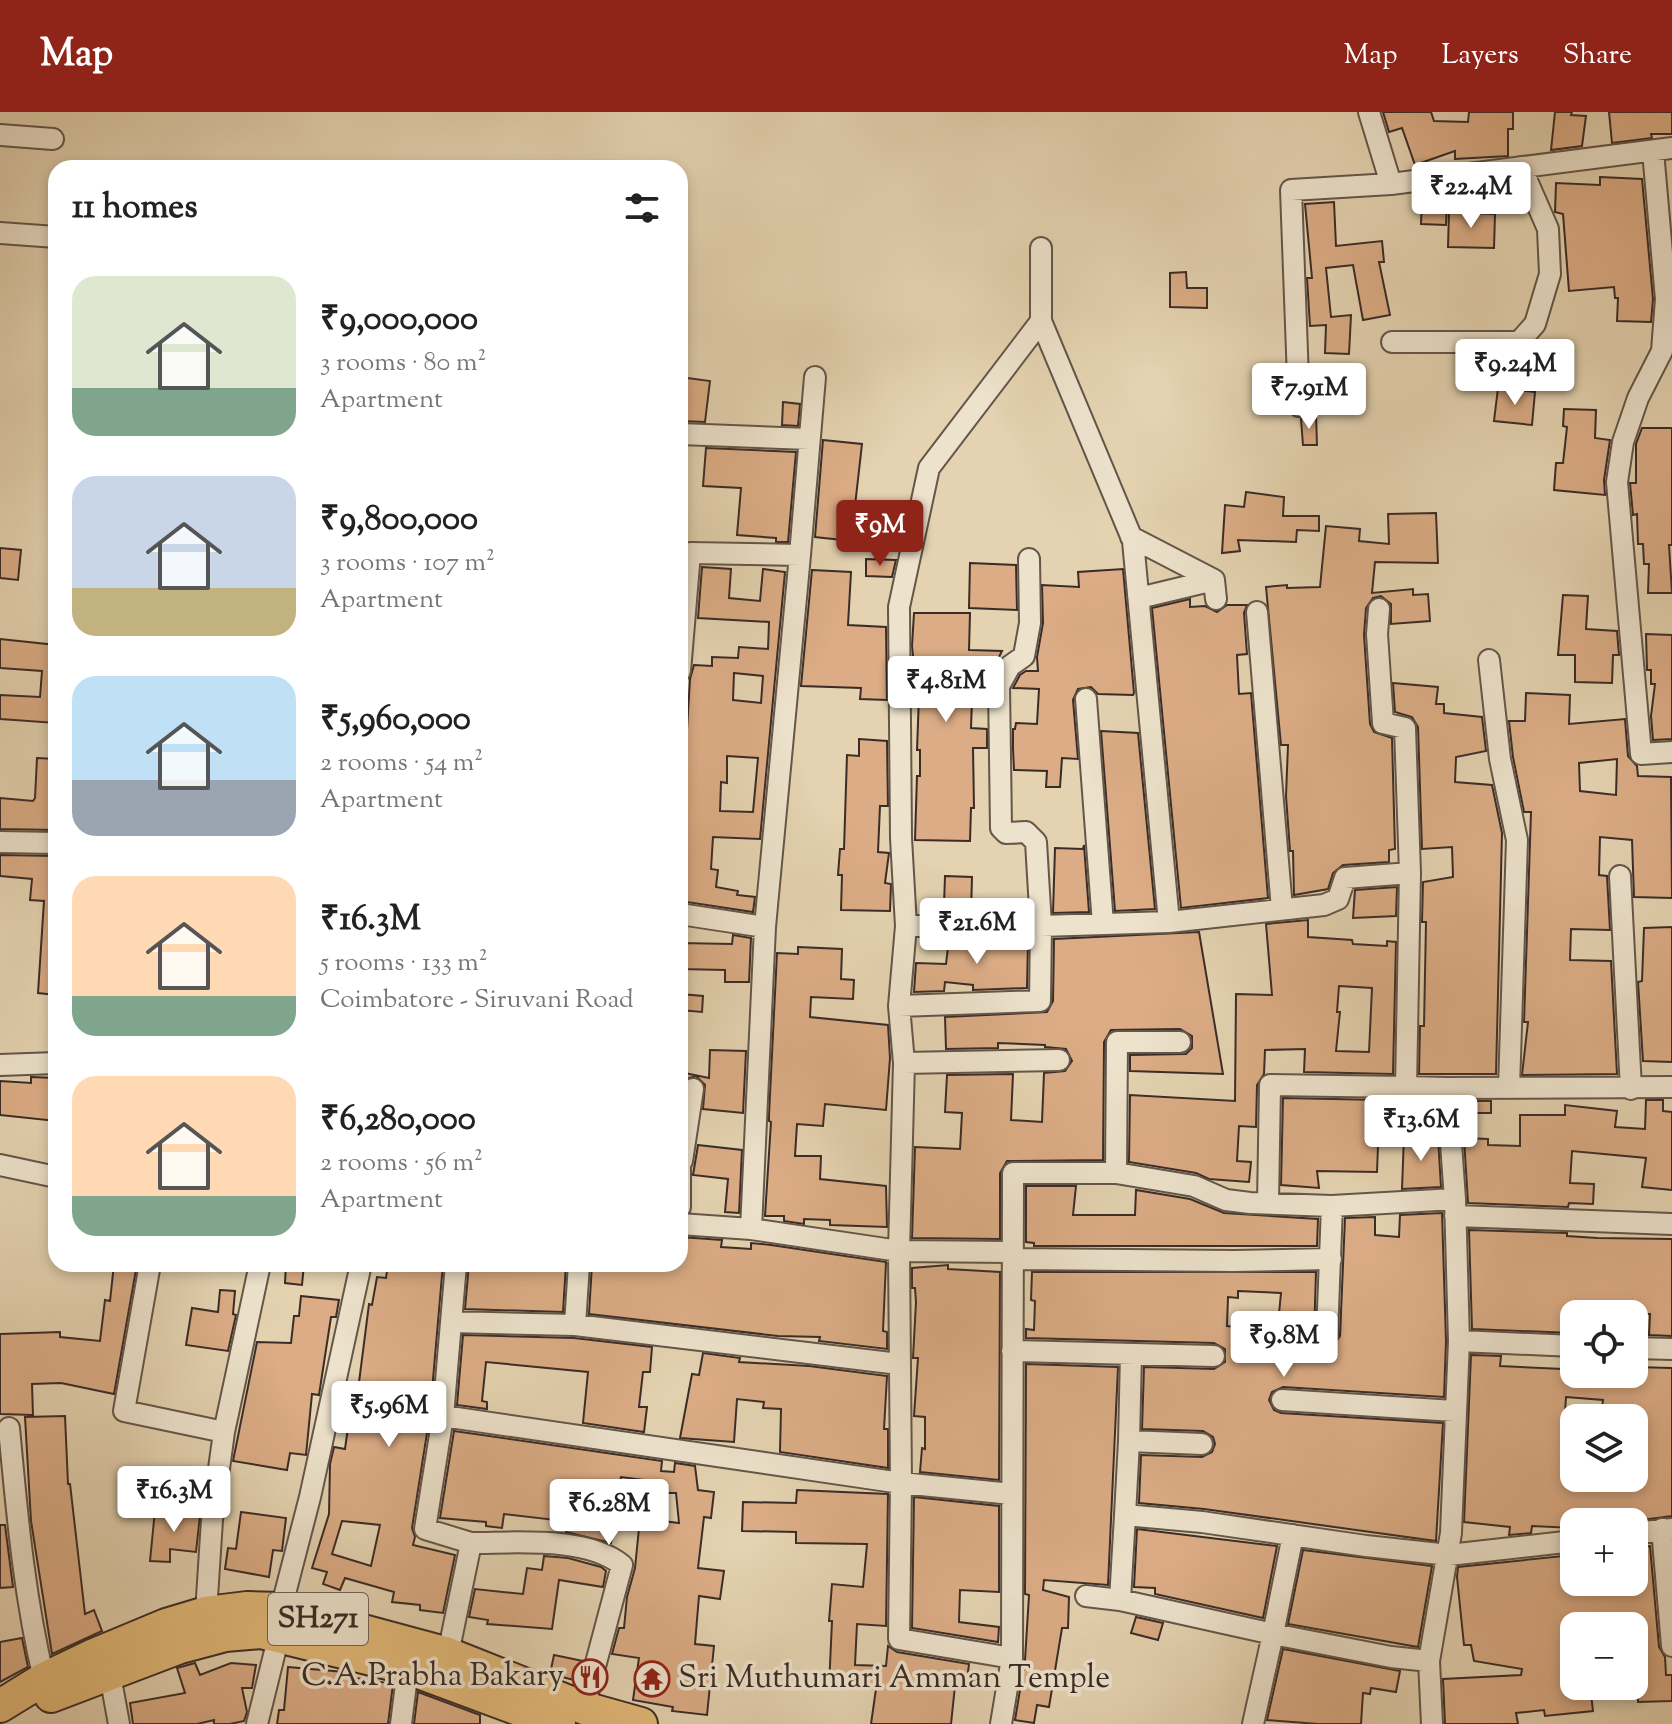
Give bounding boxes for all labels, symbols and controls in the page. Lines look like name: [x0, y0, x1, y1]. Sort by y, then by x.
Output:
text: Map: [40, 29, 113, 83]
text: Map: [1344, 36, 1397, 76]
text: Layers: [1441, 36, 1519, 76]
text: Share: [1563, 36, 1632, 76]
pin: ₹22.4M: [1406, 162, 1536, 230]
text: ₹22.4M: [1430, 169, 1512, 206]
text: 11 homes: [72, 184, 198, 233]
icon: filters: [620, 186, 664, 230]
text: ₹9,000,000: [320, 296, 478, 345]
icon: home: [136, 308, 232, 404]
pin: ₹9.24M: [1450, 339, 1580, 407]
text: 3 rooms · 80 m²: [320, 345, 486, 382]
text: ₹9.24M: [1473, 346, 1557, 383]
pin: ₹7.91M: [1244, 363, 1374, 431]
text: ₹7.91M: [1270, 370, 1348, 407]
text: Apartment: [320, 382, 443, 419]
text: ₹9,800,000: [320, 496, 478, 545]
pin: ₹9M: [841, 500, 919, 568]
text: ₹9M: [854, 507, 906, 544]
icon: home: [136, 508, 232, 604]
text: 3 rooms · 107 m²: [320, 545, 495, 582]
text: Apartment: [320, 582, 443, 619]
pin: ₹4.81M: [881, 656, 1011, 724]
text: ₹4.81M: [906, 663, 986, 700]
text: ₹5,960,000: [320, 696, 471, 745]
icon: home: [136, 708, 232, 804]
text: 2 rooms · 54 m²: [320, 745, 483, 782]
text: Apartment: [320, 782, 443, 819]
text: ₹16.3M: [320, 896, 421, 945]
pin: ₹21.6M: [912, 898, 1042, 966]
text: ₹21.6M: [938, 905, 1016, 942]
icon: home: [136, 908, 232, 1004]
text: 5 rooms · 133 m²: [320, 945, 488, 982]
text: Coimbatore - Siruvani Road: [320, 982, 634, 1019]
pin: ₹13.6M: [1356, 1095, 1486, 1163]
text: ₹6,280,000: [320, 1096, 476, 1145]
text: ₹13.6M: [1382, 1102, 1460, 1139]
icon: home: [136, 1108, 232, 1204]
text: 2 rooms · 56 m²: [320, 1145, 483, 1182]
text: Apartment: [320, 1182, 443, 1219]
map controls: [1560, 1300, 1648, 1700]
button: locate: [1560, 1300, 1648, 1388]
pin: ₹9.8M: [1228, 1311, 1340, 1379]
text: ₹9.8M: [1249, 1318, 1319, 1355]
pin: ₹5.96M: [324, 1381, 454, 1449]
text: ₹5.96M: [349, 1388, 429, 1425]
button: layers: [1560, 1404, 1648, 1492]
pin: ₹16.3M: [109, 1466, 239, 1534]
text: ₹16.3M: [135, 1473, 213, 1510]
pin: ₹6.28M: [544, 1479, 674, 1547]
text: ₹6.28M: [568, 1486, 650, 1523]
button: +: [1560, 1508, 1648, 1596]
road number: SH271: [268, 1593, 368, 1645]
button: −: [1560, 1612, 1648, 1700]
place label: C.A.Prabha Bakary: [301, 1654, 564, 1700]
place label: Sri Muthumari Amman Temple: [678, 1656, 1110, 1702]
restaurant icon: C.A.Prabha Bakary: [571, 1658, 609, 1696]
temple icon: Sri Muthumari Amman Temple: [633, 1660, 671, 1698]

